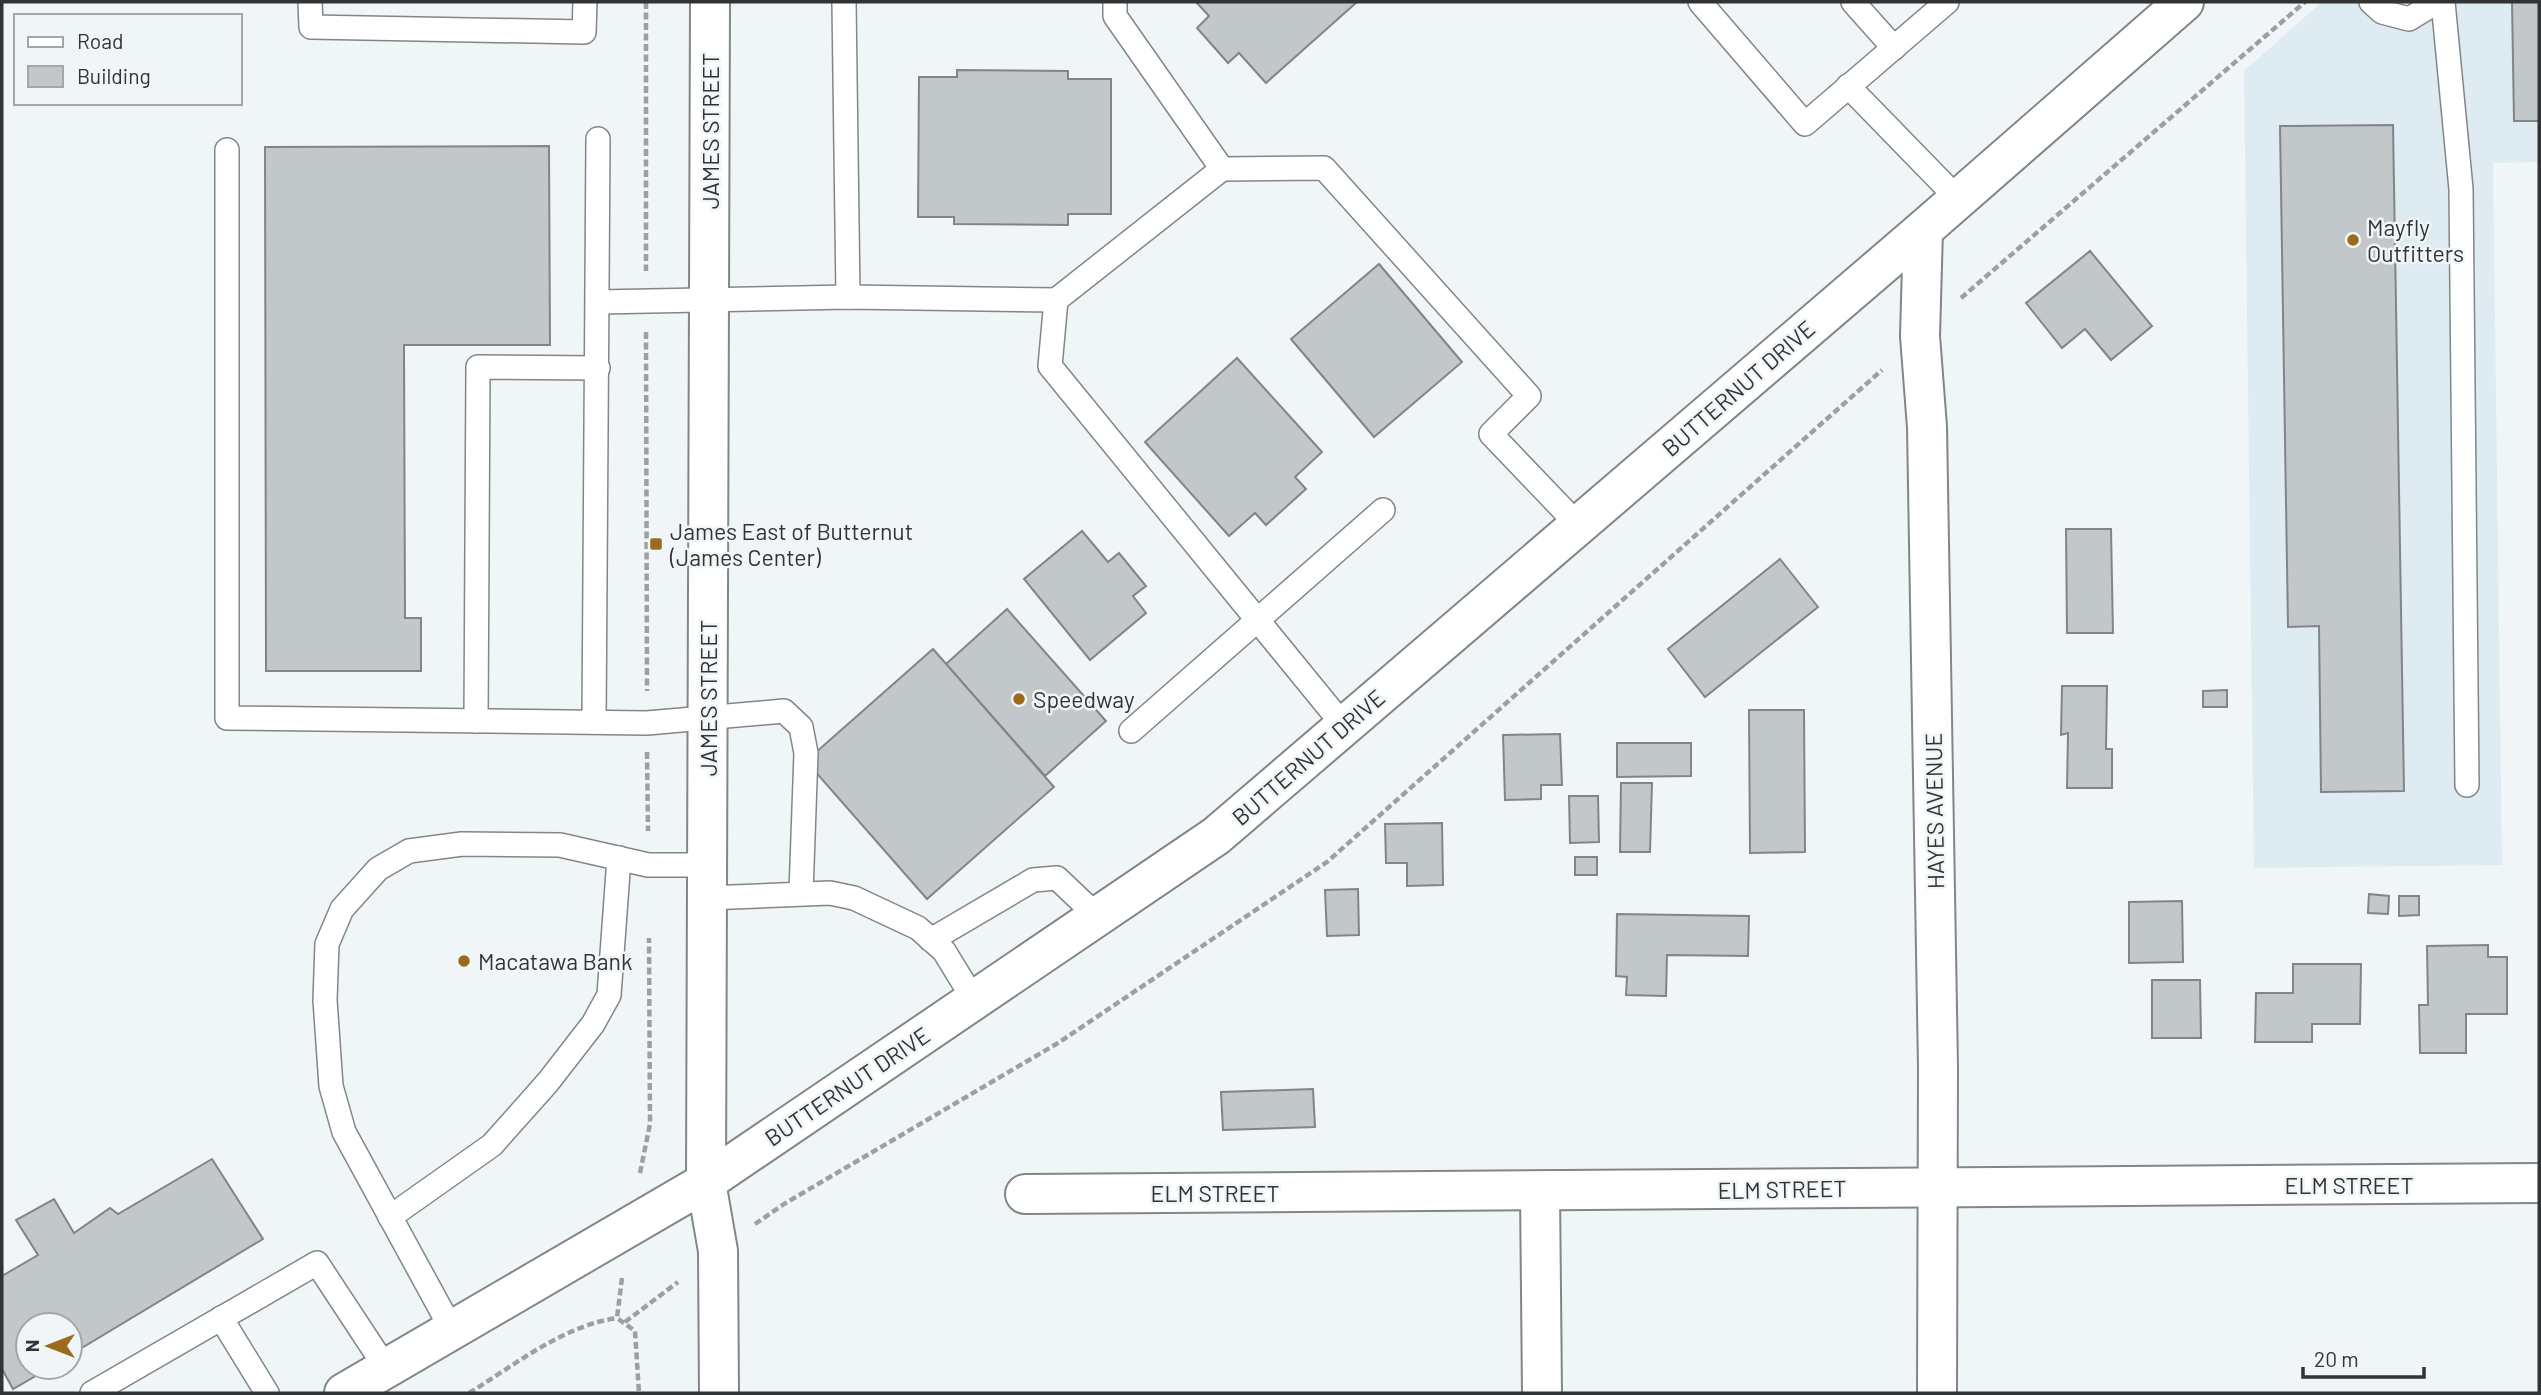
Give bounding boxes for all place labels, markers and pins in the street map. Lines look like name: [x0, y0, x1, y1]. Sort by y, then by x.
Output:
place label: Mayfly Outfitters: [2367, 213, 2464, 267]
marker: Mayfly Outfitters: [2345, 232, 2361, 248]
place label: James East of Butternut (James Center): [669, 517, 913, 571]
marker: James East of Butternut (James Center): [648, 536, 664, 552]
place label: Speedway: [1033, 685, 1135, 713]
marker: Speedway: [1011, 691, 1027, 707]
place label: Macatawa Bank: [478, 947, 632, 975]
marker: Macatawa Bank: [456, 953, 472, 969]

